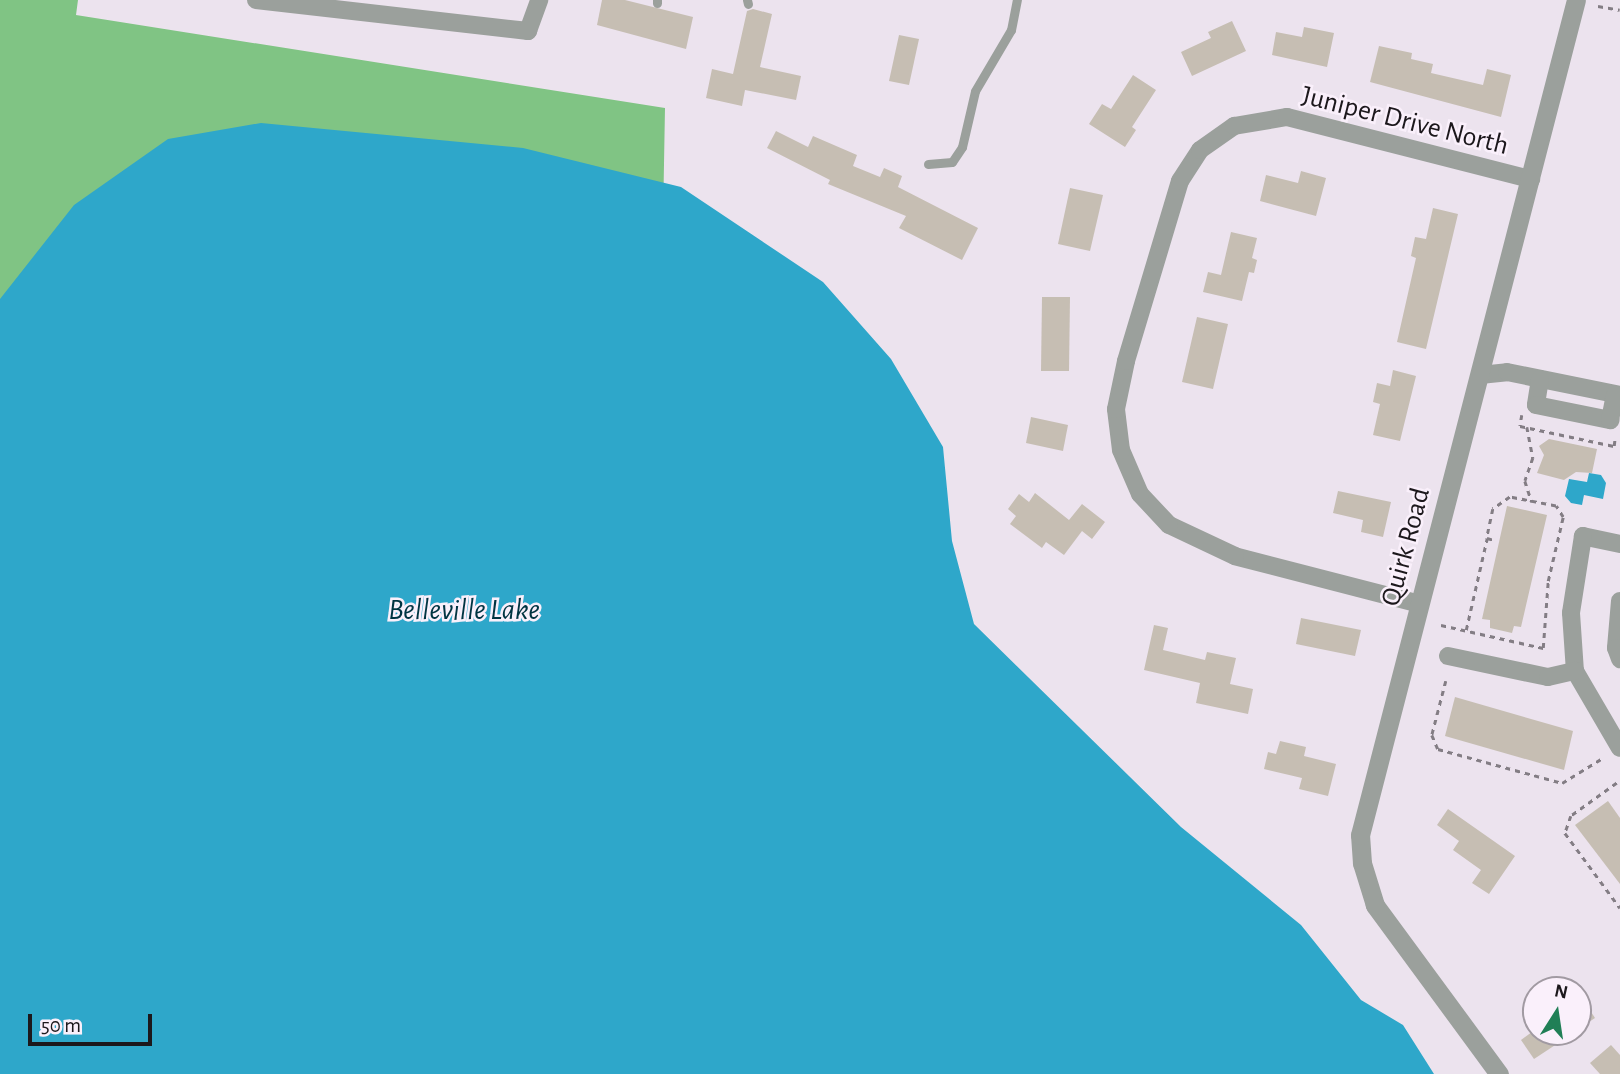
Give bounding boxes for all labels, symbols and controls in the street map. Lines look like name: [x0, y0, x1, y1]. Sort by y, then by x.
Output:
street label: Juniper Drive North: [1298, 79, 1512, 163]
street label: Quirk Road: [1374, 484, 1438, 610]
water label: Belleville Lake: [388, 592, 540, 628]
north arrow: [1522, 976, 1592, 1046]
text: N: [1553, 981, 1569, 1003]
scale bar: [32, 1000, 156, 1044]
text: 50 m: [41, 1015, 81, 1036]

